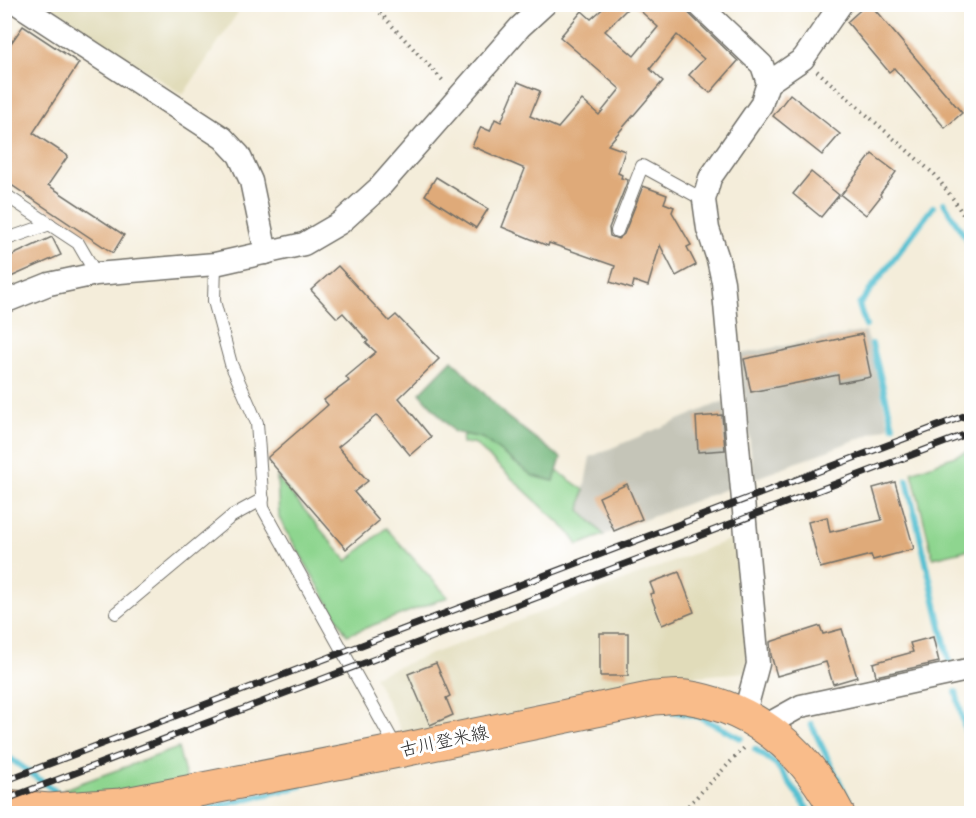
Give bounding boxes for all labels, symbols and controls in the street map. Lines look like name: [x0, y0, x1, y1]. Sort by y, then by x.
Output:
street label: 古川登米線: [398, 722, 490, 761]

